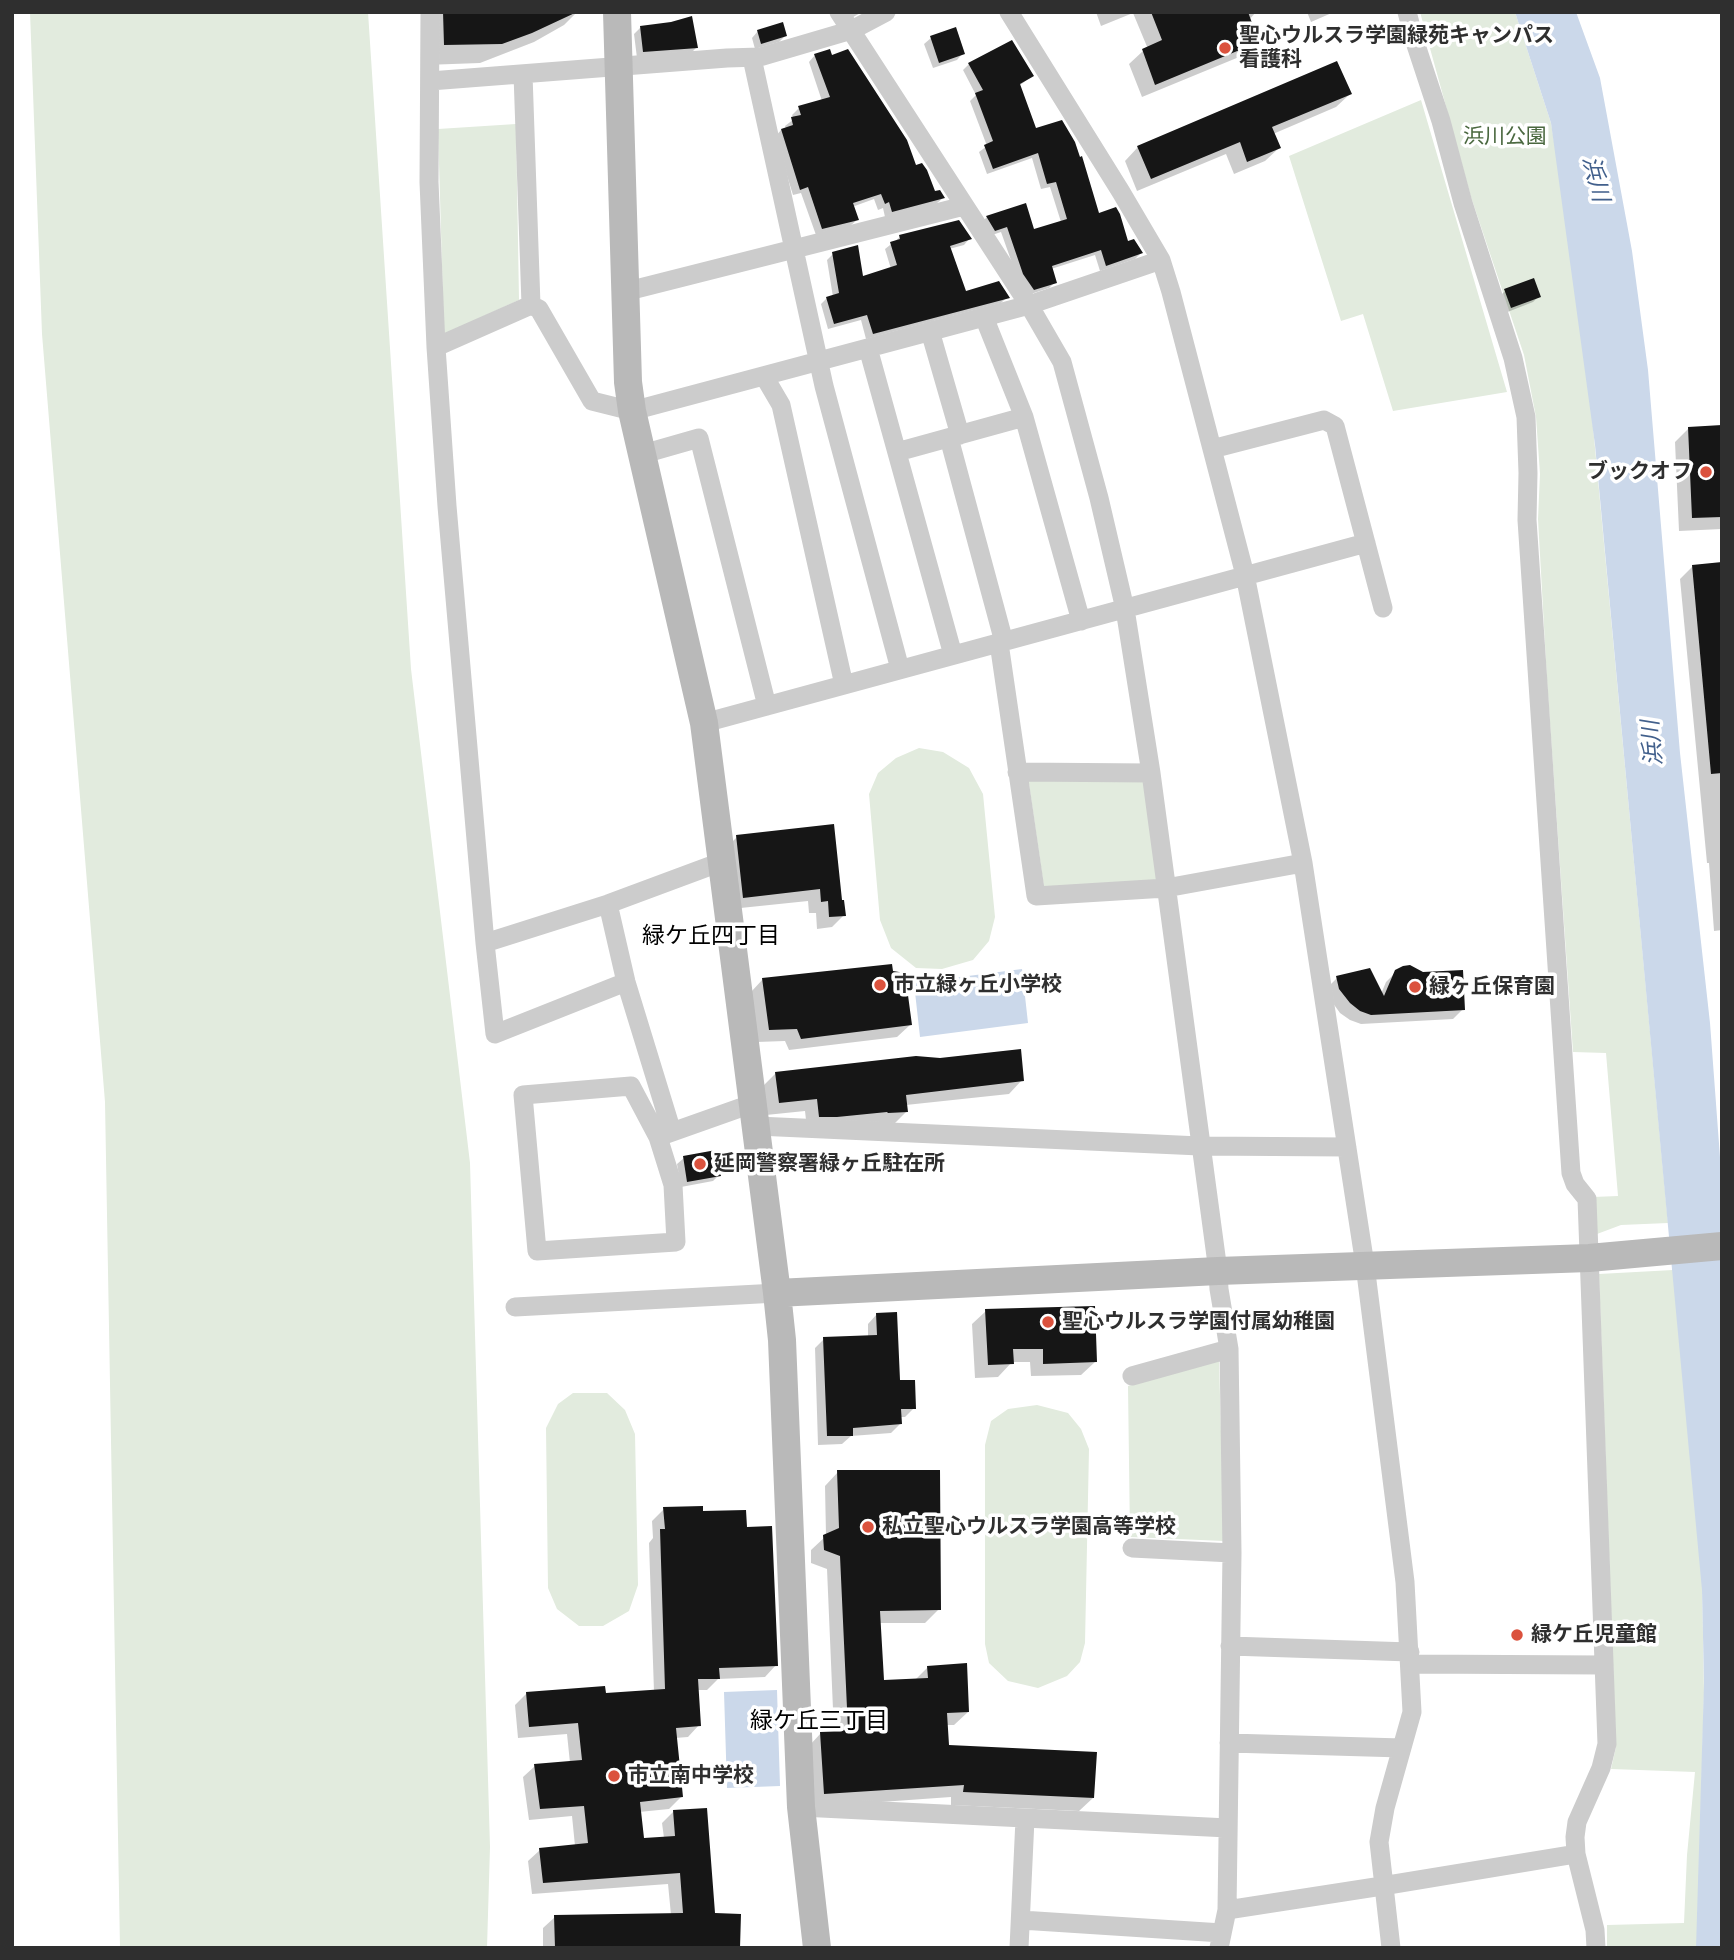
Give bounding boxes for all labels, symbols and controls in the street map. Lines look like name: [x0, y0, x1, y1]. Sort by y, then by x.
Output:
place label: 聖心ウルスラ学園緑苑キャンパス 看護科: [1239, 23, 1554, 73]
marker: 聖心ウルスラ学園緑苑キャンパス 看護科: [1217, 40, 1233, 56]
park label: 浜川公園: [1463, 124, 1547, 150]
water label: 浜川: [1576, 153, 1614, 205]
place label: ブックオフ: [1587, 459, 1692, 485]
marker: ブックオフ: [1698, 464, 1714, 480]
water label: 浜川: [1637, 719, 1669, 767]
district label: 緑ケ丘四丁目: [642, 922, 780, 950]
place label: 市立緑ヶ丘小学校: [894, 972, 1062, 998]
place label: 緑ヶ丘保育園: [1429, 974, 1555, 1000]
marker: 市立緑ヶ丘小学校: [872, 977, 888, 993]
marker: 緑ヶ丘保育園: [1407, 979, 1423, 995]
place label: 延岡警察署緑ヶ丘駐在所: [714, 1151, 945, 1177]
marker: 延岡警察署緑ヶ丘駐在所: [692, 1156, 708, 1172]
place label: 聖心ウルスラ学園付属幼稚園: [1062, 1309, 1335, 1335]
marker: 聖心ウルスラ学園付属幼稚園: [1040, 1314, 1056, 1330]
place label: 私立聖心ウルスラ学園高等学校: [882, 1514, 1176, 1540]
marker: 私立聖心ウルスラ学園高等学校: [860, 1519, 876, 1535]
place label: 緑ケ丘児童館: [1531, 1622, 1657, 1648]
marker: 緑ケ丘児童館: [1509, 1627, 1525, 1643]
district label: 緑ケ丘三丁目: [750, 1707, 888, 1735]
place label: 市立南中学校: [628, 1763, 754, 1789]
marker: 市立南中学校: [606, 1768, 622, 1784]

